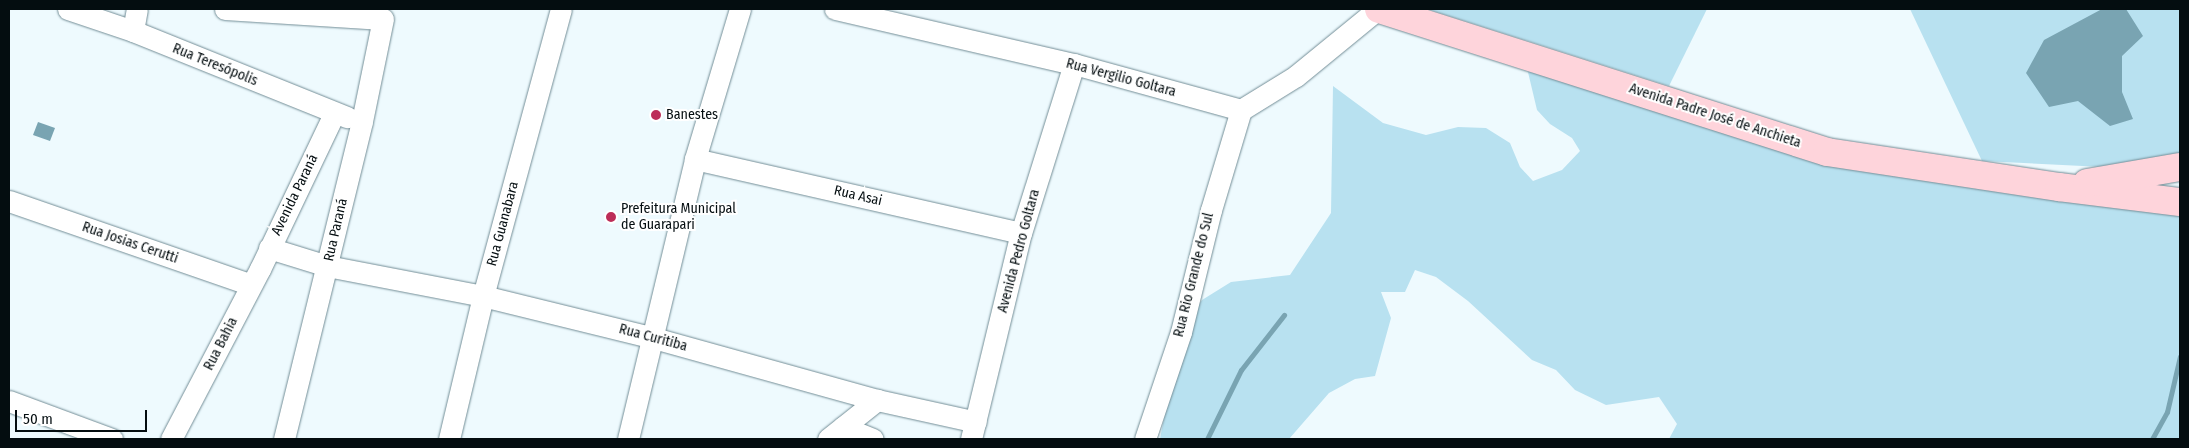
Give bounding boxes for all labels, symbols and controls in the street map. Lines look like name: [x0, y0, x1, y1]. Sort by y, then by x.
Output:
street label: Rua Teresópolis: [170, 40, 260, 90]
street label: Rua Vergilio Goltara: [1064, 55, 1178, 101]
street label: Avenida Padre José de Anchieta: [1627, 80, 1803, 152]
place label: Banestes: [666, 107, 718, 123]
marker: Banestes: [650, 109, 662, 121]
street label: Avenida Paraná: [268, 152, 322, 238]
street label: Rua Guanabara: [484, 180, 522, 268]
street label: Rua Asai: [832, 182, 884, 210]
street label: Avenida Pedro Goltara: [994, 187, 1044, 315]
street label: Rua Paraná: [321, 197, 351, 263]
place label: Prefeitura Municipal de Guarapari: [621, 201, 736, 233]
marker: Prefeitura Municipal de Guarapari: [605, 211, 617, 223]
street label: Rua Rio Grande do Sul: [1170, 211, 1218, 339]
street label: Rua Josias Cerutti: [80, 219, 180, 267]
street label: Rua Bahia: [200, 315, 242, 373]
street label: Rua Curitiba: [617, 321, 689, 355]
scale bar: [18, 400, 150, 432]
text: 50 m: [23, 410, 53, 428]

